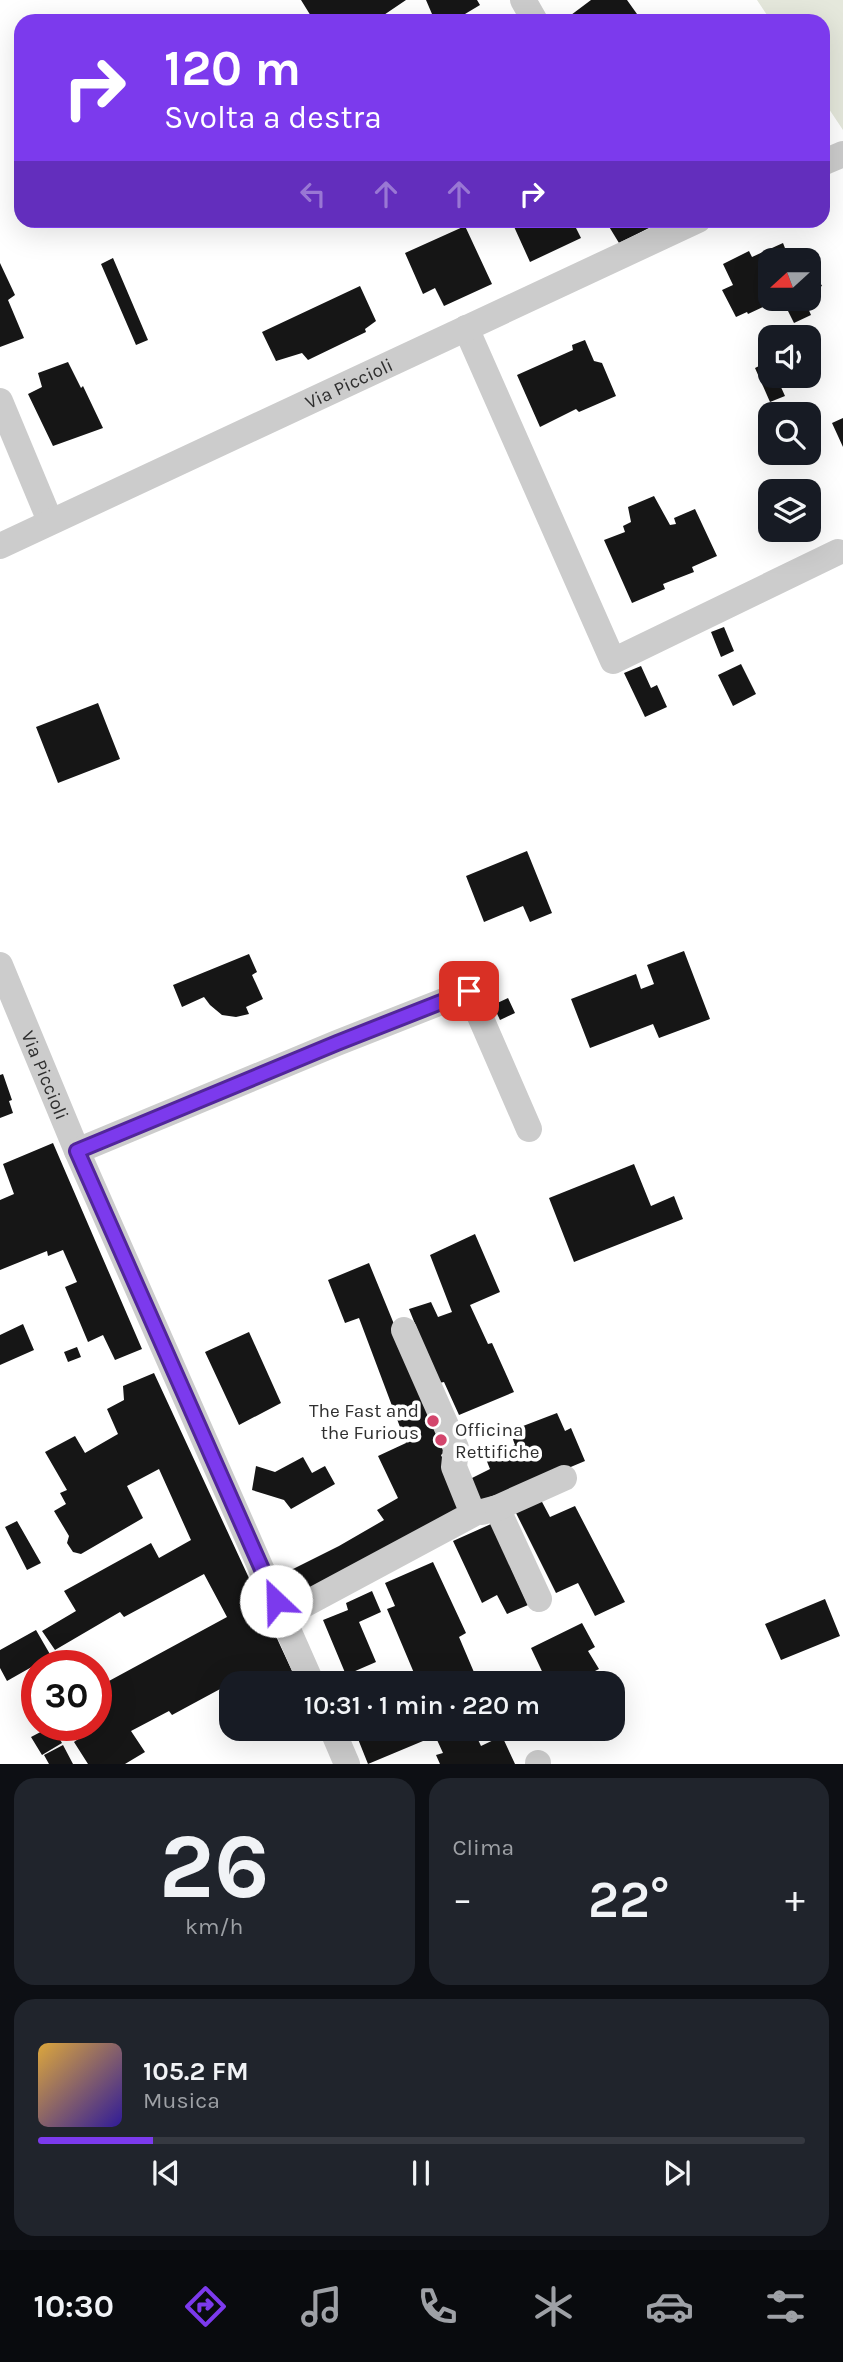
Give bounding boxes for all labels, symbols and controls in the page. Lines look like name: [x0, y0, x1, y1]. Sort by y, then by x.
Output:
text: 120 m: [164, 40, 301, 97]
icon: right: [49, 42, 140, 133]
text: Svolta a destra: [164, 99, 382, 136]
icon: left: [294, 175, 332, 213]
icon: ahead: [367, 175, 405, 213]
icon: ahead: [440, 175, 478, 213]
icon: right: [513, 175, 551, 213]
north arrow: [758, 248, 821, 312]
map controls: [758, 248, 821, 542]
button: sound: [758, 325, 821, 388]
street label: Via Piccioli: [302, 354, 397, 414]
button: search: [758, 402, 821, 465]
button: layers: [758, 479, 821, 542]
pin: [439, 961, 499, 1021]
icon: arrive: [450, 972, 488, 1010]
street label: Via Piccioli: [16, 1028, 73, 1123]
place label: The Fast and the Furious: [309, 1400, 419, 1444]
marker: The Fast and the Furious: [425, 1413, 441, 1429]
place label: Officina Rettifiche: [455, 1419, 540, 1463]
marker: Officina Rettifiche: [433, 1432, 449, 1448]
position arrow: [239, 1564, 313, 1638]
speed limit sign: 30: [21, 1650, 112, 1741]
text: 10:31 · 1 min · 220 m: [304, 1690, 540, 1721]
text: 26: [159, 1814, 269, 1920]
text: Clima: [453, 1834, 514, 1861]
text: 22°: [588, 1869, 670, 1930]
text: −: [453, 1877, 472, 1922]
text: +: [785, 1877, 805, 1922]
text: km/h: [185, 1913, 243, 1940]
text: 105.2 FM: [143, 2056, 249, 2087]
text: Musica: [143, 2087, 220, 2114]
icon: previous: [147, 2154, 185, 2192]
icon: pause: [402, 2154, 440, 2192]
icon: next: [658, 2154, 696, 2192]
icon: directions: [181, 2282, 230, 2331]
icon: music: [297, 2282, 346, 2331]
icon: phone: [413, 2282, 462, 2331]
icon: climate: [529, 2282, 578, 2331]
icon: car: [645, 2282, 694, 2331]
icon: filters: [761, 2282, 810, 2331]
text: 10:30: [33, 2288, 114, 2325]

